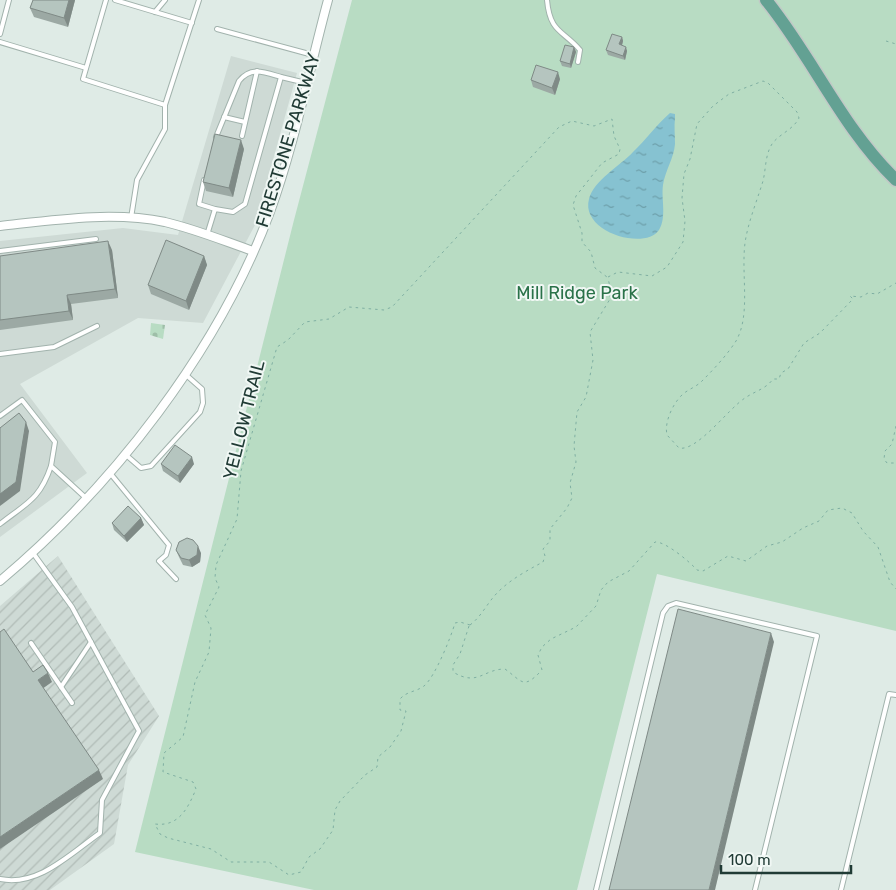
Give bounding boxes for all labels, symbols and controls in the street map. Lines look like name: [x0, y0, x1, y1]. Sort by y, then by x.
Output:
street label: FIRESTONE PARKWAY: [251, 50, 325, 230]
park label: Mill Ridge Park: [516, 282, 638, 304]
street label: YELLOW TRAIL: [219, 358, 269, 482]
scale bar: [721, 842, 851, 874]
text: 100 m: [728, 851, 770, 869]

